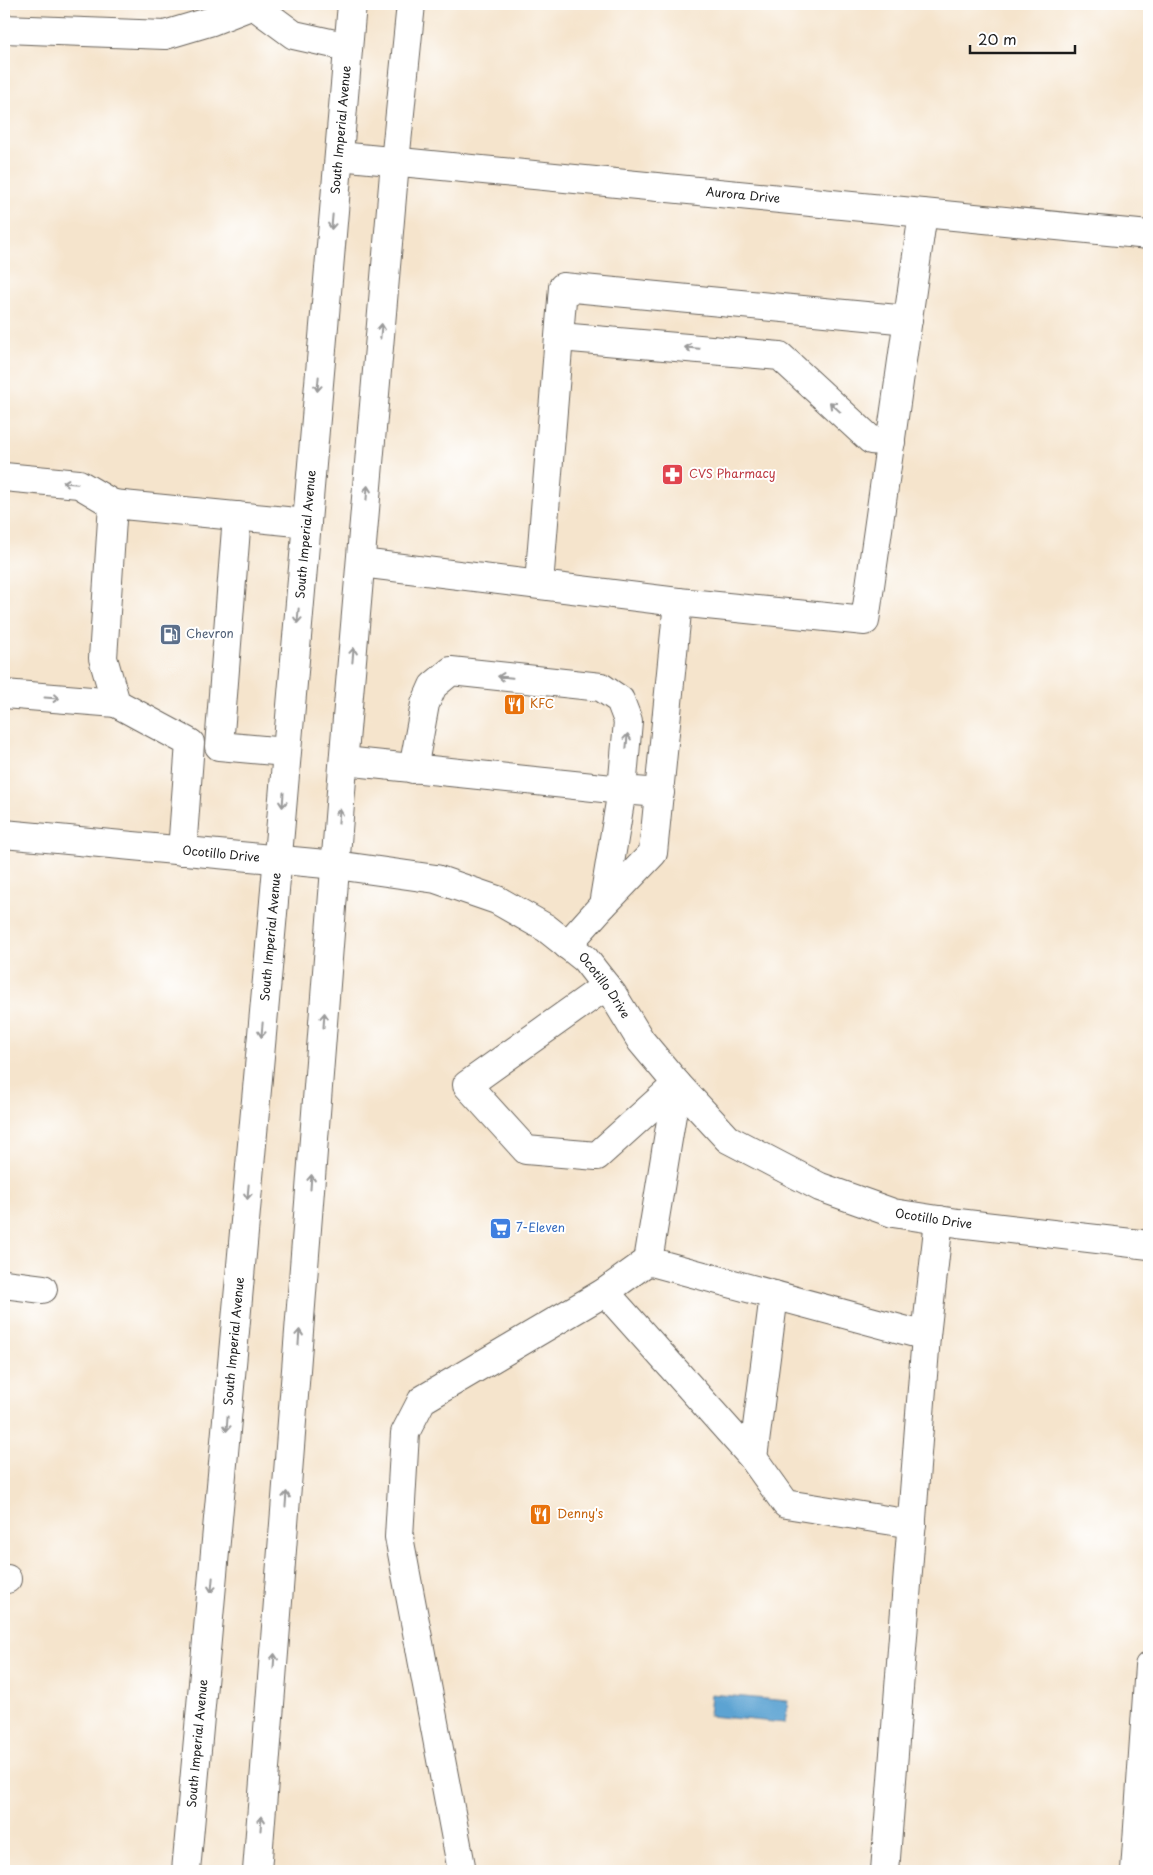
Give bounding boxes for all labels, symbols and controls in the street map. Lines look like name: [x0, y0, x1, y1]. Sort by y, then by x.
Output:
scale bar: [970, 22, 1076, 54]
text: 20 m: [978, 27, 1017, 50]
street label: South Imperial Avenue: [326, 64, 355, 195]
street label: Aurora Drive: [705, 182, 782, 207]
one-way arrow: [328, 214, 337, 230]
one-way arrow: [376, 323, 385, 339]
one-way arrow: [685, 344, 701, 353]
one-way arrow: [314, 376, 323, 392]
one-way arrow: [828, 401, 841, 413]
pharmacy icon: CVS Pharmacy: [661, 462, 685, 486]
place label: CVS Pharmacy: [689, 464, 776, 482]
street label: South Imperial Avenue: [290, 469, 319, 599]
one-way arrow: [62, 478, 78, 488]
one-way arrow: [362, 485, 372, 501]
one-way arrow: [294, 608, 303, 624]
fuel station icon: Chevron: [158, 622, 182, 646]
place label: Chevron: [186, 624, 234, 642]
one-way arrow: [348, 647, 358, 663]
one-way arrow: [497, 672, 513, 682]
restaurant icon: KFC: [502, 692, 526, 716]
one-way arrow: [44, 694, 60, 703]
place label: KFC: [530, 694, 554, 712]
one-way arrow: [622, 734, 631, 750]
one-way arrow: [278, 792, 287, 808]
one-way arrow: [335, 809, 344, 825]
street label: Ocotillo Drive: [182, 841, 261, 866]
street label: South Imperial Avenue: [255, 871, 285, 1002]
street label: Ocotillo Drive: [575, 947, 635, 1021]
one-way arrow: [319, 1012, 328, 1028]
one-way arrow: [258, 1022, 267, 1038]
one-way arrow: [306, 1174, 316, 1190]
one-way arrow: [243, 1184, 252, 1200]
street label: Ocotillo Drive: [894, 1203, 973, 1233]
supermarket icon: 7-Eleven: [488, 1216, 512, 1240]
place label: 7-Eleven: [516, 1218, 565, 1236]
street label: South Imperial Avenue: [218, 1276, 248, 1406]
one-way arrow: [294, 1329, 304, 1345]
one-way arrow: [222, 1415, 231, 1431]
one-way arrow: [282, 1491, 291, 1507]
restaurant icon: Denny's: [529, 1502, 553, 1526]
place label: Denny's: [557, 1504, 604, 1522]
one-way arrow: [207, 1577, 217, 1593]
one-way arrow: [269, 1653, 278, 1669]
street label: South Imperial Avenue: [182, 1678, 211, 1808]
one-way arrow: [256, 1815, 266, 1831]

